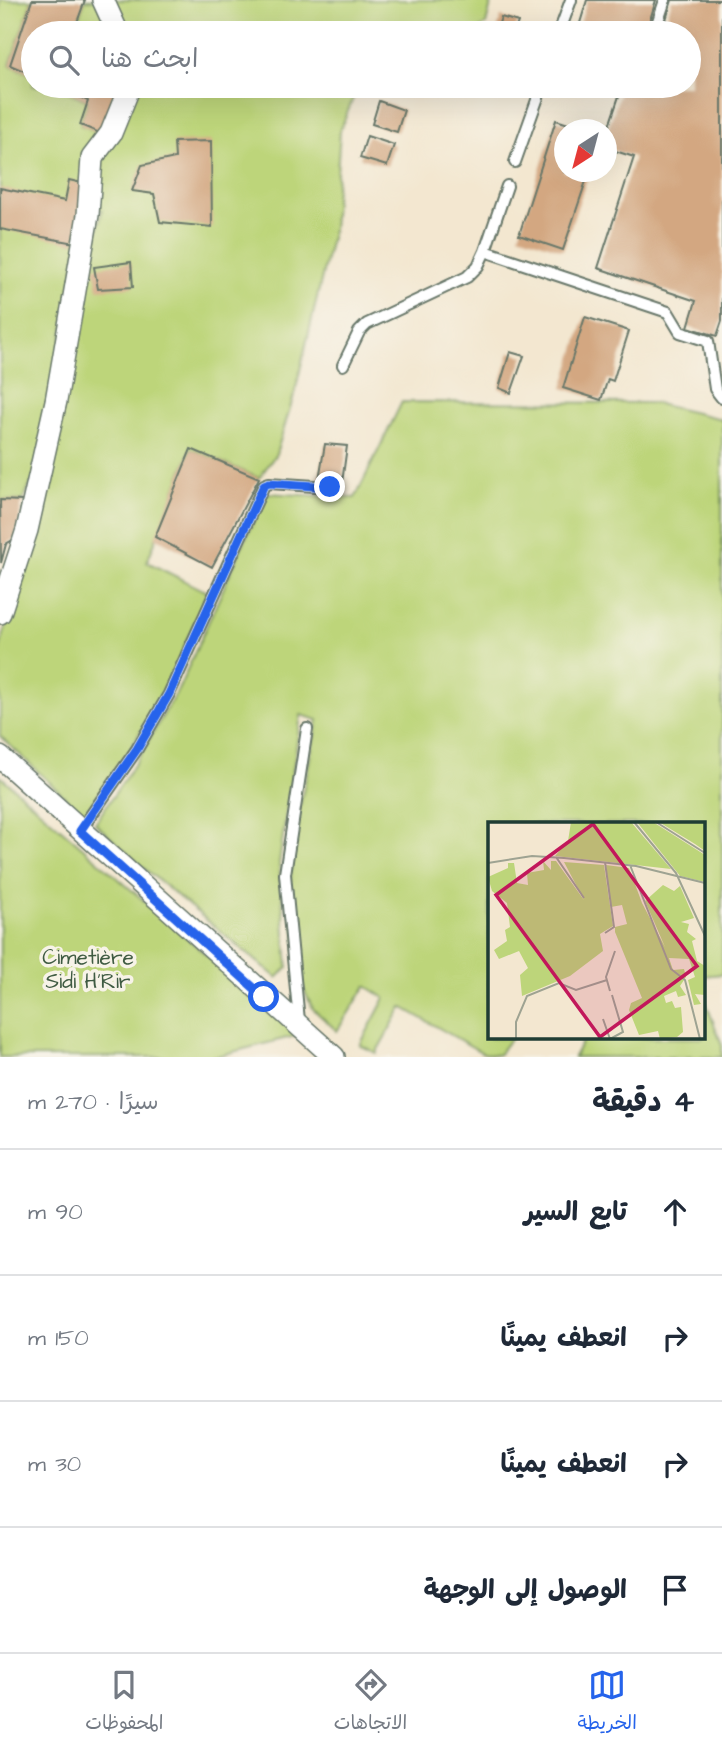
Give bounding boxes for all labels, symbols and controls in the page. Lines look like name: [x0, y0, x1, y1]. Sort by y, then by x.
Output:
search box: [21, 21, 701, 98]
icon: search: [45, 41, 83, 79]
text: ابحث هنا: [101, 41, 198, 77]
north arrow: [554, 119, 617, 182]
route end: [314, 471, 345, 502]
inset map: [488, 822, 704, 1040]
park label: Cimetière Sidi H'Rir: [42, 943, 134, 996]
route start: [248, 981, 279, 1012]
text: 4 دقيقة: [592, 1081, 694, 1123]
text: سيرًا · 270 m: [28, 1086, 159, 1118]
icon: ahead: [656, 1193, 694, 1231]
text: تابع السير: [524, 1194, 627, 1230]
text: 90 m: [28, 1196, 83, 1228]
icon: right: [656, 1319, 694, 1357]
text: انعطف يمينًا: [500, 1320, 627, 1356]
text: 150 m: [28, 1322, 89, 1354]
icon: right: [656, 1445, 694, 1483]
text: انعطف يمينًا: [500, 1446, 627, 1482]
text: 30 m: [28, 1448, 81, 1480]
icon: arrive: [656, 1571, 694, 1609]
text: الوصول إلى الوجهة: [423, 1572, 627, 1608]
tab: المحفوظات: [85, 1666, 163, 1739]
tab: الاتجاهات: [334, 1666, 407, 1739]
tab: الخريطة: [578, 1666, 637, 1739]

